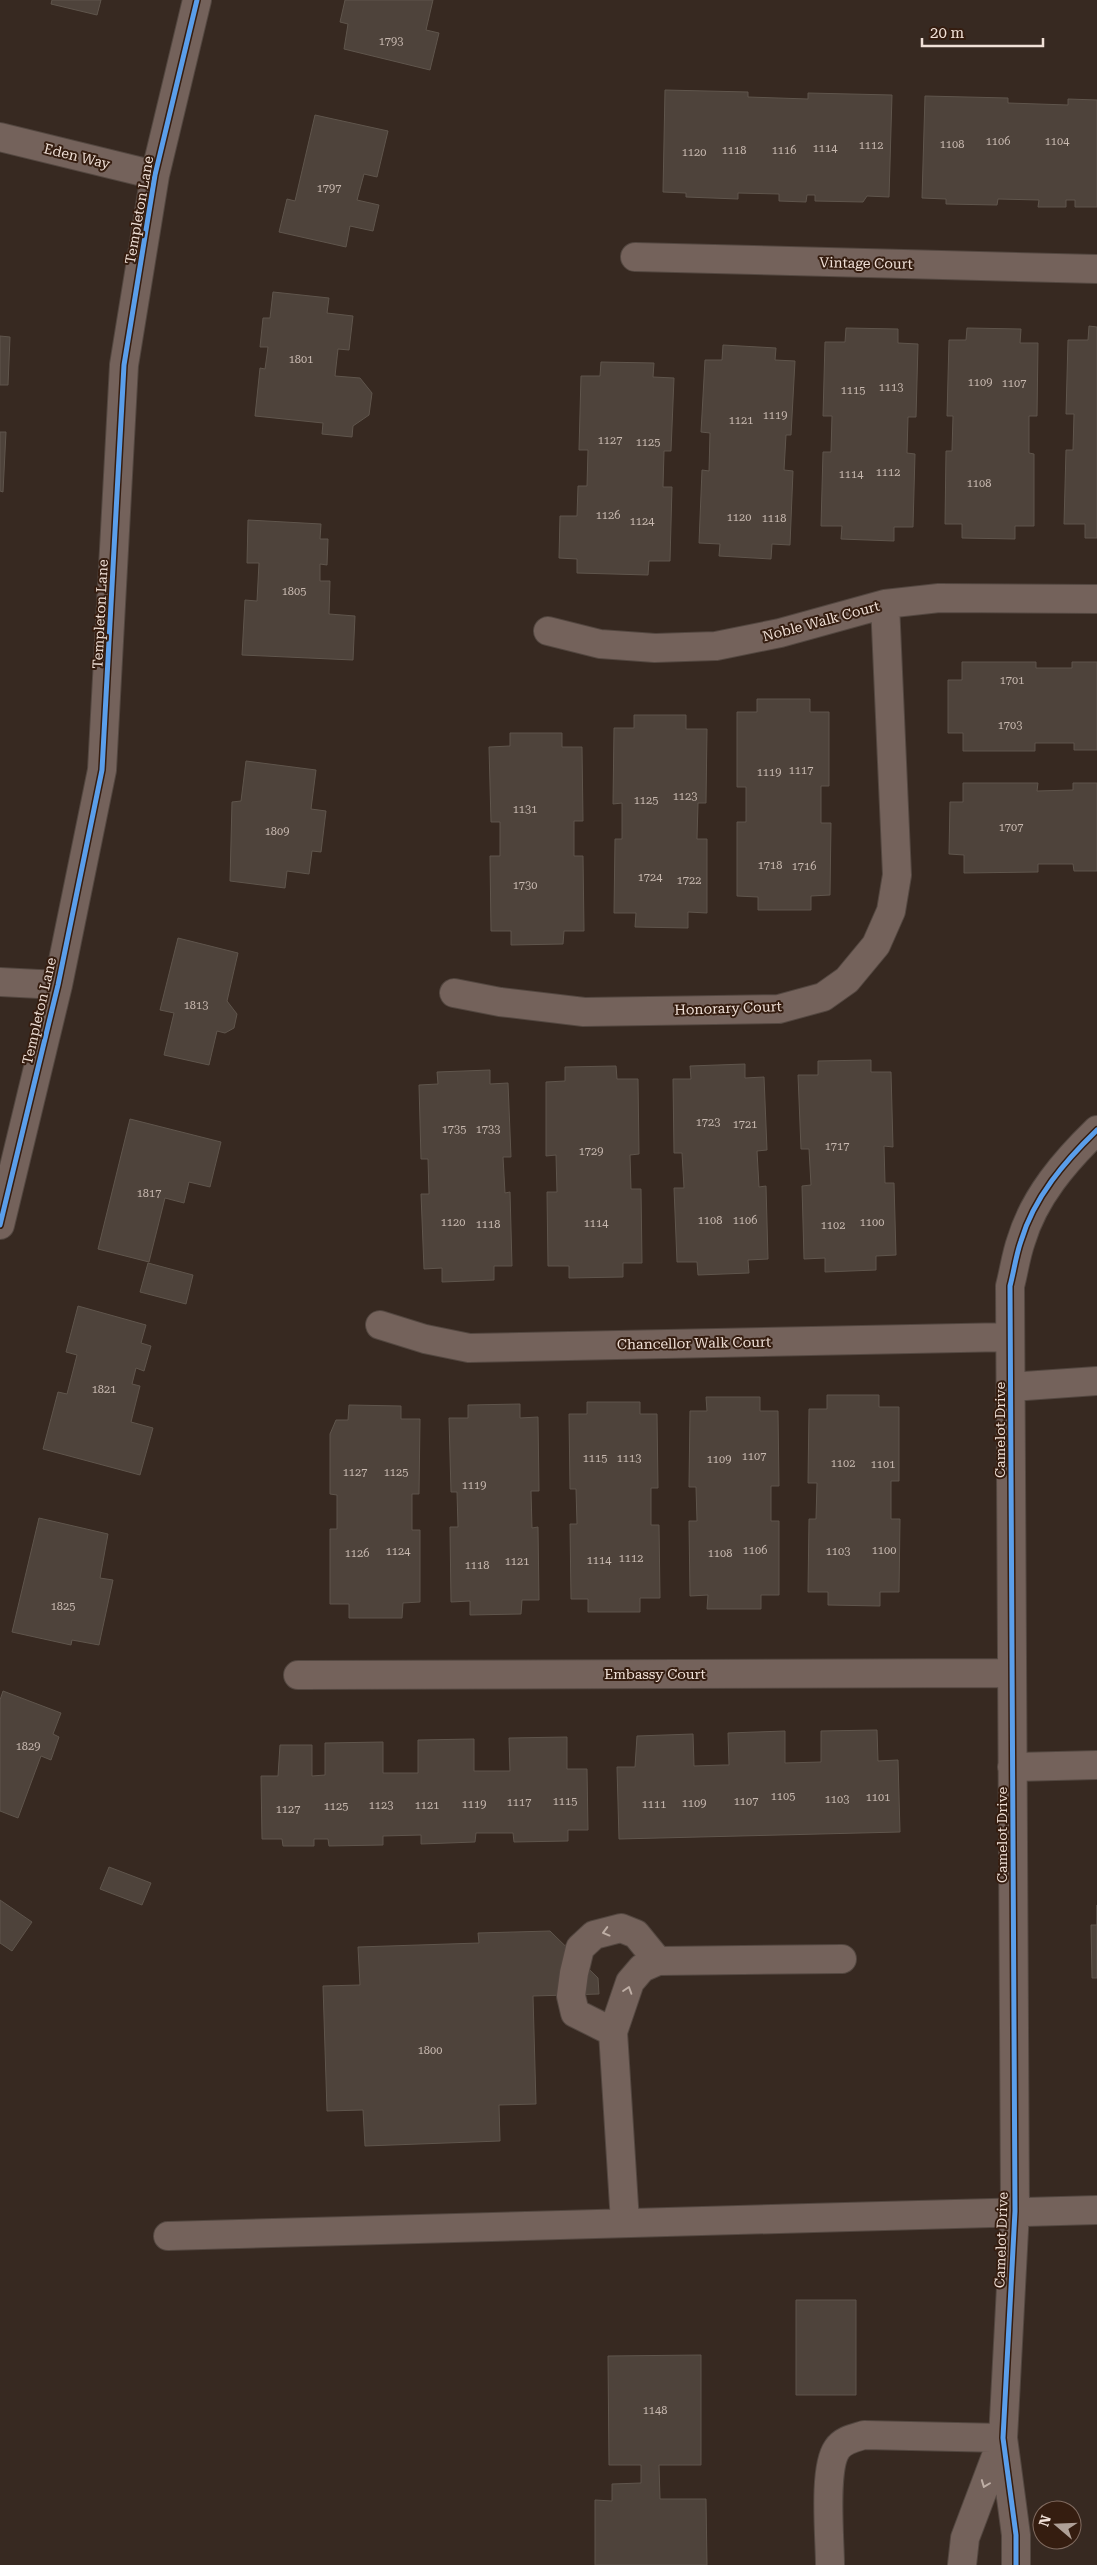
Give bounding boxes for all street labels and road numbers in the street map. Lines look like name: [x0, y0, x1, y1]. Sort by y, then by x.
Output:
street label: Eden Way: [42, 140, 112, 172]
street label: Templeton Lane: [122, 154, 156, 265]
street label: Vintage Court: [819, 254, 913, 272]
street label: Templeton Lane: [89, 559, 111, 669]
street label: Noble Walk Court: [761, 598, 881, 644]
street label: Templeton Lane: [19, 956, 59, 1066]
street label: Honorary Court: [674, 998, 782, 1018]
street label: Chancellor Walk Court: [617, 1334, 771, 1352]
street label: Camelot Drive: [992, 1382, 1008, 1478]
street label: Embassy Court: [604, 1666, 706, 1682]
street label: Camelot Drive: [994, 1787, 1010, 1883]
street label: Camelot Drive: [991, 2191, 1011, 2288]

